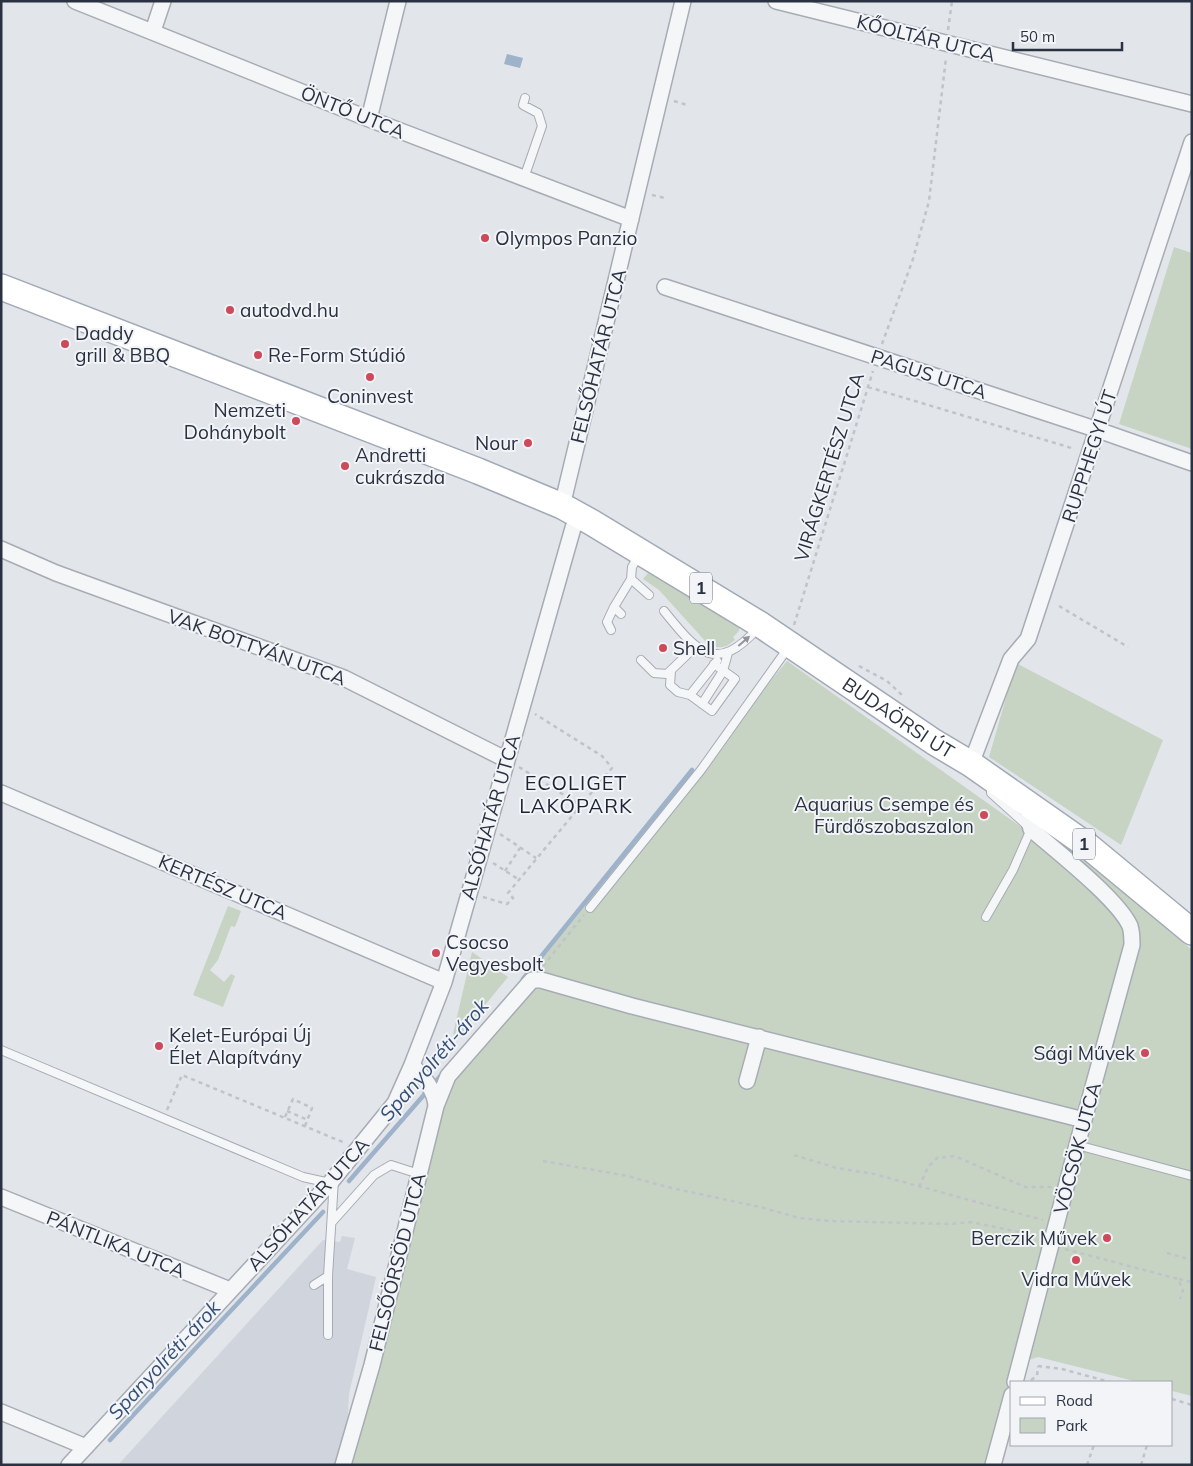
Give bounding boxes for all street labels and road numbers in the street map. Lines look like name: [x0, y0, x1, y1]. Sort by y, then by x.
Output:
street label: KŐOLTÁR UTCA: [854, 9, 998, 67]
street label: ÖNTŐ UTCA: [297, 80, 409, 144]
street label: FELSŐHATÁR UTCA: [565, 266, 631, 446]
street label: PAGUS UTCA: [868, 344, 990, 404]
street label: VIRÁGKERTÉSZ UTCA: [789, 370, 869, 564]
street label: RUPPHEGYI ÚT: [1056, 386, 1122, 525]
road number: 1: [690, 572, 712, 604]
street label: VAK BOTTYÁN UTCA: [165, 604, 349, 690]
street label: BUDAÖRSI ÚT: [838, 672, 959, 764]
street label: ALSÓHATÁR UTCA: [455, 732, 525, 902]
road number: 1: [1073, 829, 1095, 860]
street label: KERTÉSZ UTCA: [155, 849, 291, 925]
street label: VÖCSÖK UTCA: [1048, 1080, 1106, 1216]
street label: ALSÓHATÁR UTCA: [242, 1132, 374, 1275]
street label: FELSŐÖRSÖD UTCA: [363, 1170, 431, 1354]
street label: PÁNTLIKA UTCA: [43, 1205, 189, 1283]

